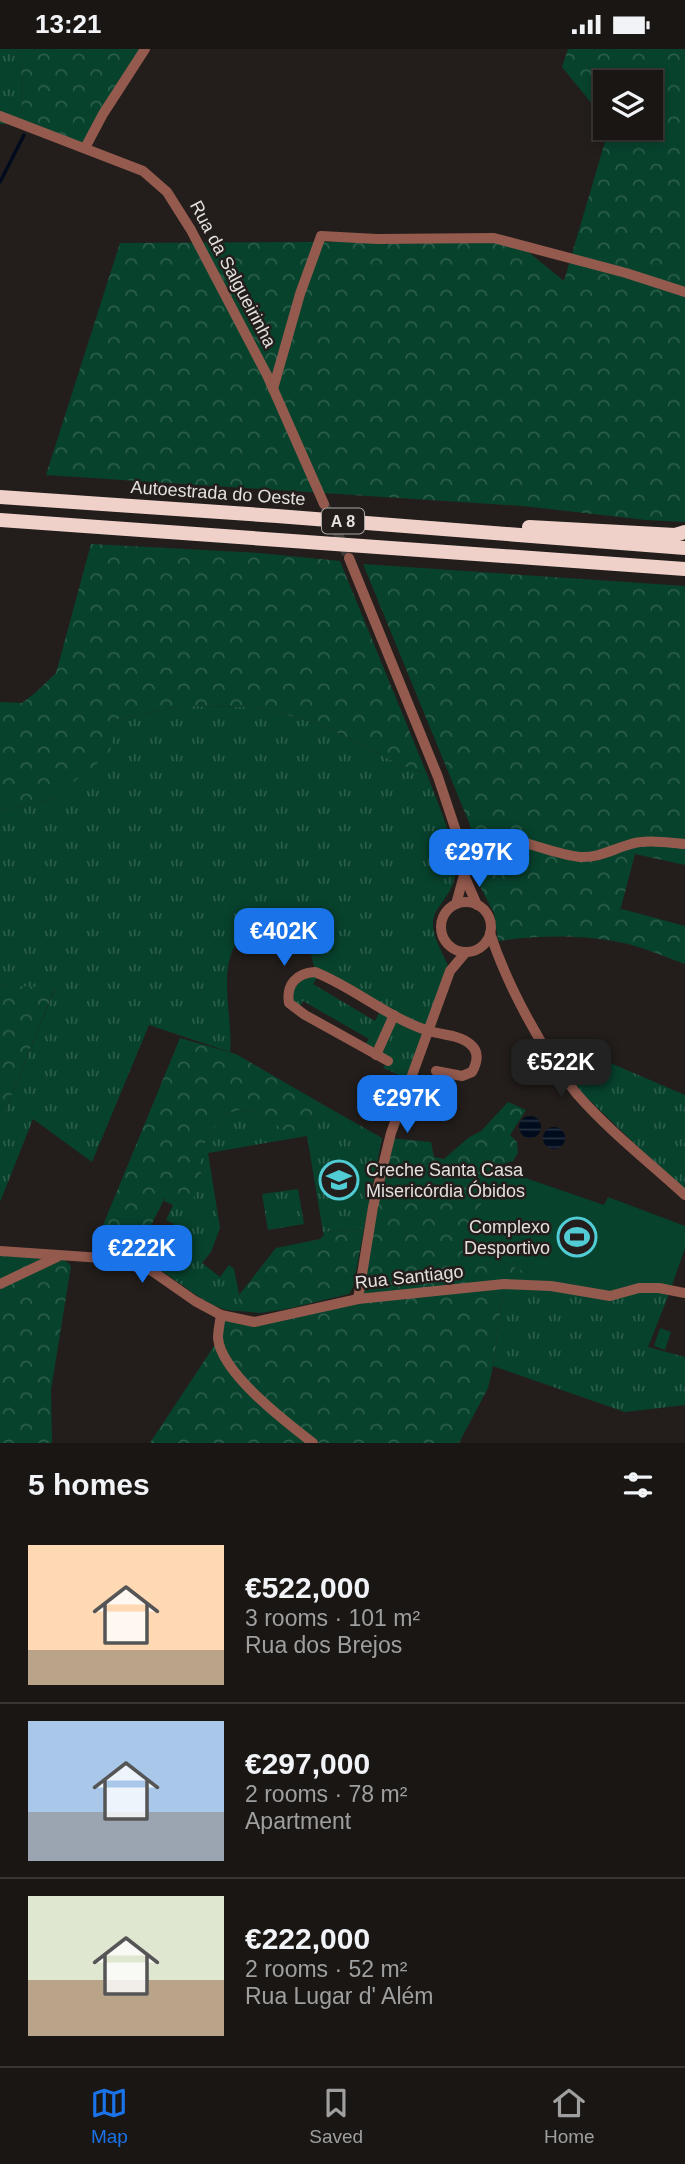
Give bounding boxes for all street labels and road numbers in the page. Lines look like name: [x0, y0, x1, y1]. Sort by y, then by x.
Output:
street label: Rua da Salgueirinha: [186, 197, 281, 352]
street label: Autoestrada do Oeste: [130, 477, 306, 509]
road number: A 8: [322, 509, 364, 534]
street label: Rua Santiago: [354, 1261, 464, 1293]

